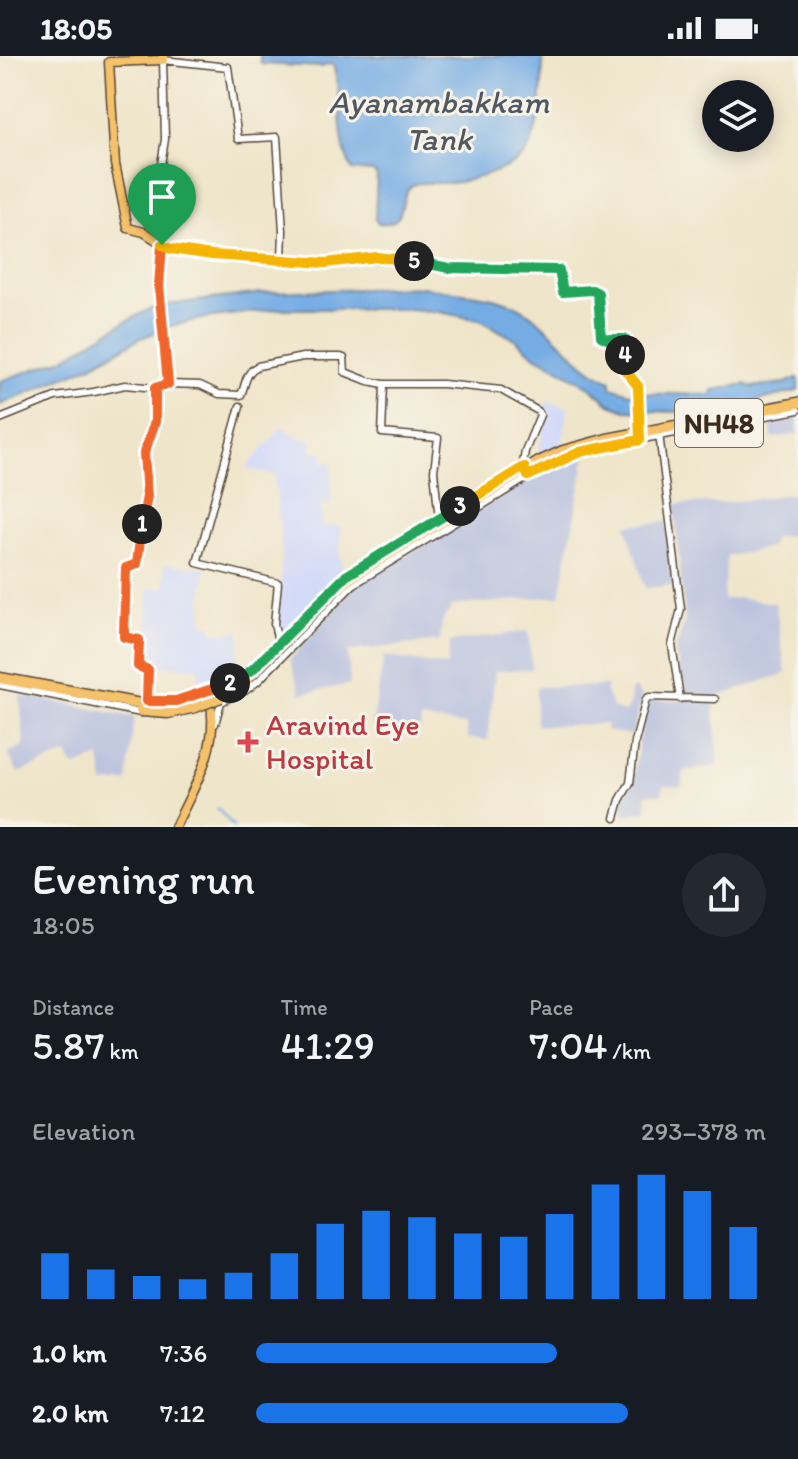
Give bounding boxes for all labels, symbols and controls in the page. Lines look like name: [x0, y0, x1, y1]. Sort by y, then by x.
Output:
text: 18:05: [40, 10, 112, 47]
map controls: [702, 80, 774, 152]
button: layers: [702, 80, 774, 152]
water label: Ayanambakkam Tank: [329, 83, 550, 158]
pin: [128, 163, 196, 245]
icon: arrive: [140, 175, 184, 219]
pin: 5: [394, 241, 434, 281]
text: 5: [408, 247, 420, 274]
pin: 4: [605, 335, 645, 375]
text: 4: [618, 341, 632, 368]
road number: NH48: [675, 399, 763, 447]
pin: 3: [440, 486, 480, 526]
text: 3: [454, 492, 466, 519]
pin: 1: [122, 504, 162, 544]
text: 1: [137, 510, 147, 537]
pin: 2: [210, 663, 250, 703]
text: 2: [224, 669, 236, 696]
place label: Aravind Eye Hospital: [266, 706, 420, 777]
marker: Aravind Eye Hospital: [237, 731, 259, 753]
text: Evening run: [32, 852, 255, 905]
button: share: [682, 853, 766, 937]
text: 18:05: [32, 909, 94, 941]
text: Distance: [32, 994, 114, 1021]
text: Time: [281, 994, 328, 1021]
text: Pace: [529, 994, 573, 1021]
text: 5.87: [32, 1021, 105, 1069]
text: 41:29: [281, 1021, 375, 1069]
text: 7:04: [529, 1021, 608, 1069]
text: km: [105, 1038, 139, 1065]
text: /km: [608, 1038, 651, 1065]
text: Elevation: [32, 1115, 135, 1147]
text: 293–378 m: [641, 1115, 766, 1147]
text: 1.0 km: [32, 1337, 107, 1369]
text: 7:36: [160, 1337, 207, 1369]
text: 2.0 km: [32, 1397, 108, 1429]
text: 7:12: [160, 1397, 205, 1429]

